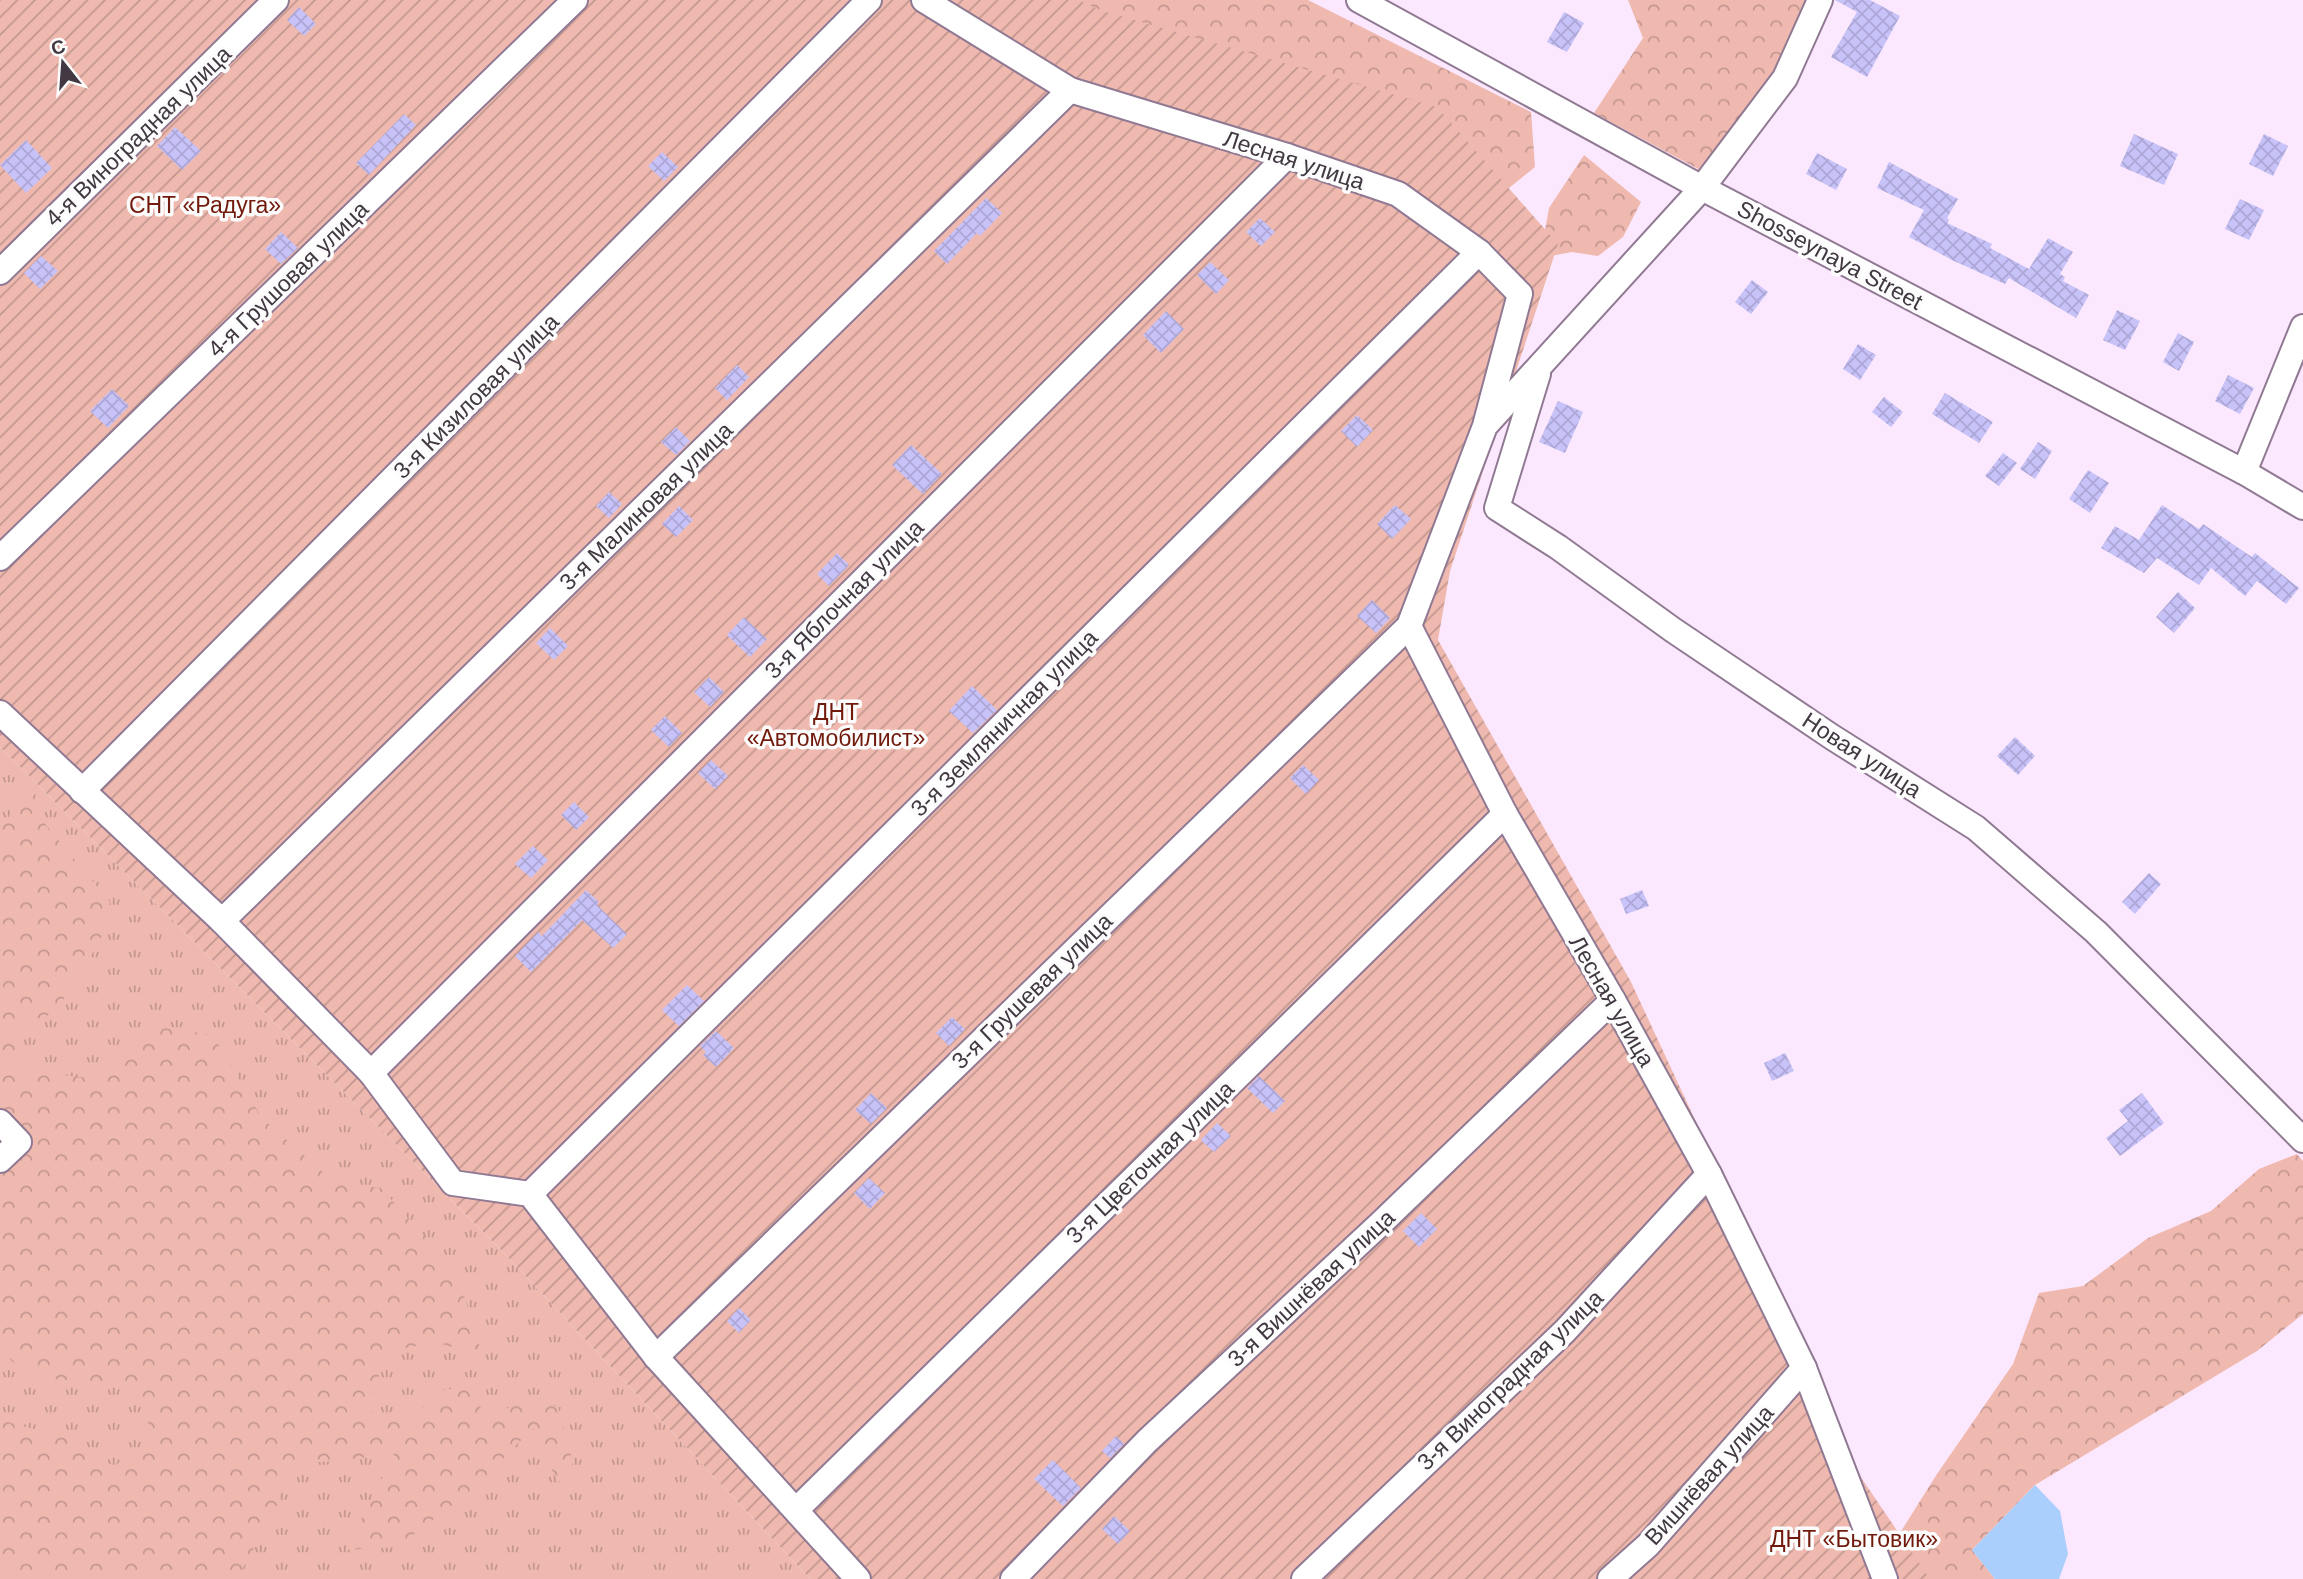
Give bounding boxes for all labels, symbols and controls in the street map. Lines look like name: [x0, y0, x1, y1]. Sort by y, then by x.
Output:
north arrow: [28, 28, 98, 98]
text: С: [49, 35, 68, 59]
street label: 4-я Виноградная улица: [40, 40, 236, 231]
street label: Лесная улица: [1220, 125, 1368, 195]
park label: СНТ «Радуга»: [129, 192, 281, 218]
street label: Shosseynaya Street: [1733, 195, 1928, 315]
street label: 4-я Грушовая улица: [203, 196, 374, 362]
street label: 3-я Кизиловая улица: [388, 308, 564, 484]
street label: 3-я Малиновая улица: [554, 417, 738, 595]
street label: 3-я Яблочная улица: [759, 514, 929, 684]
street label: 3-я Земляничная улица: [905, 624, 1103, 822]
park label: ДНТ «Автомобилист»: [747, 699, 925, 751]
street label: Новая улица: [1798, 707, 1926, 803]
street label: 3-я Грушевая улица: [947, 908, 1118, 1074]
street label: Лесная улица: [1564, 931, 1660, 1071]
street label: 3-я Цветочная улица: [1061, 1075, 1239, 1249]
street label: 3-я Вишнёвая улица: [1222, 1204, 1400, 1372]
street label: 3-я Виноградная улица: [1412, 1284, 1608, 1475]
street label: Вишнёвая улица: [1639, 1400, 1779, 1550]
park label: ДНТ «Бытовик»: [1770, 1526, 1938, 1552]

